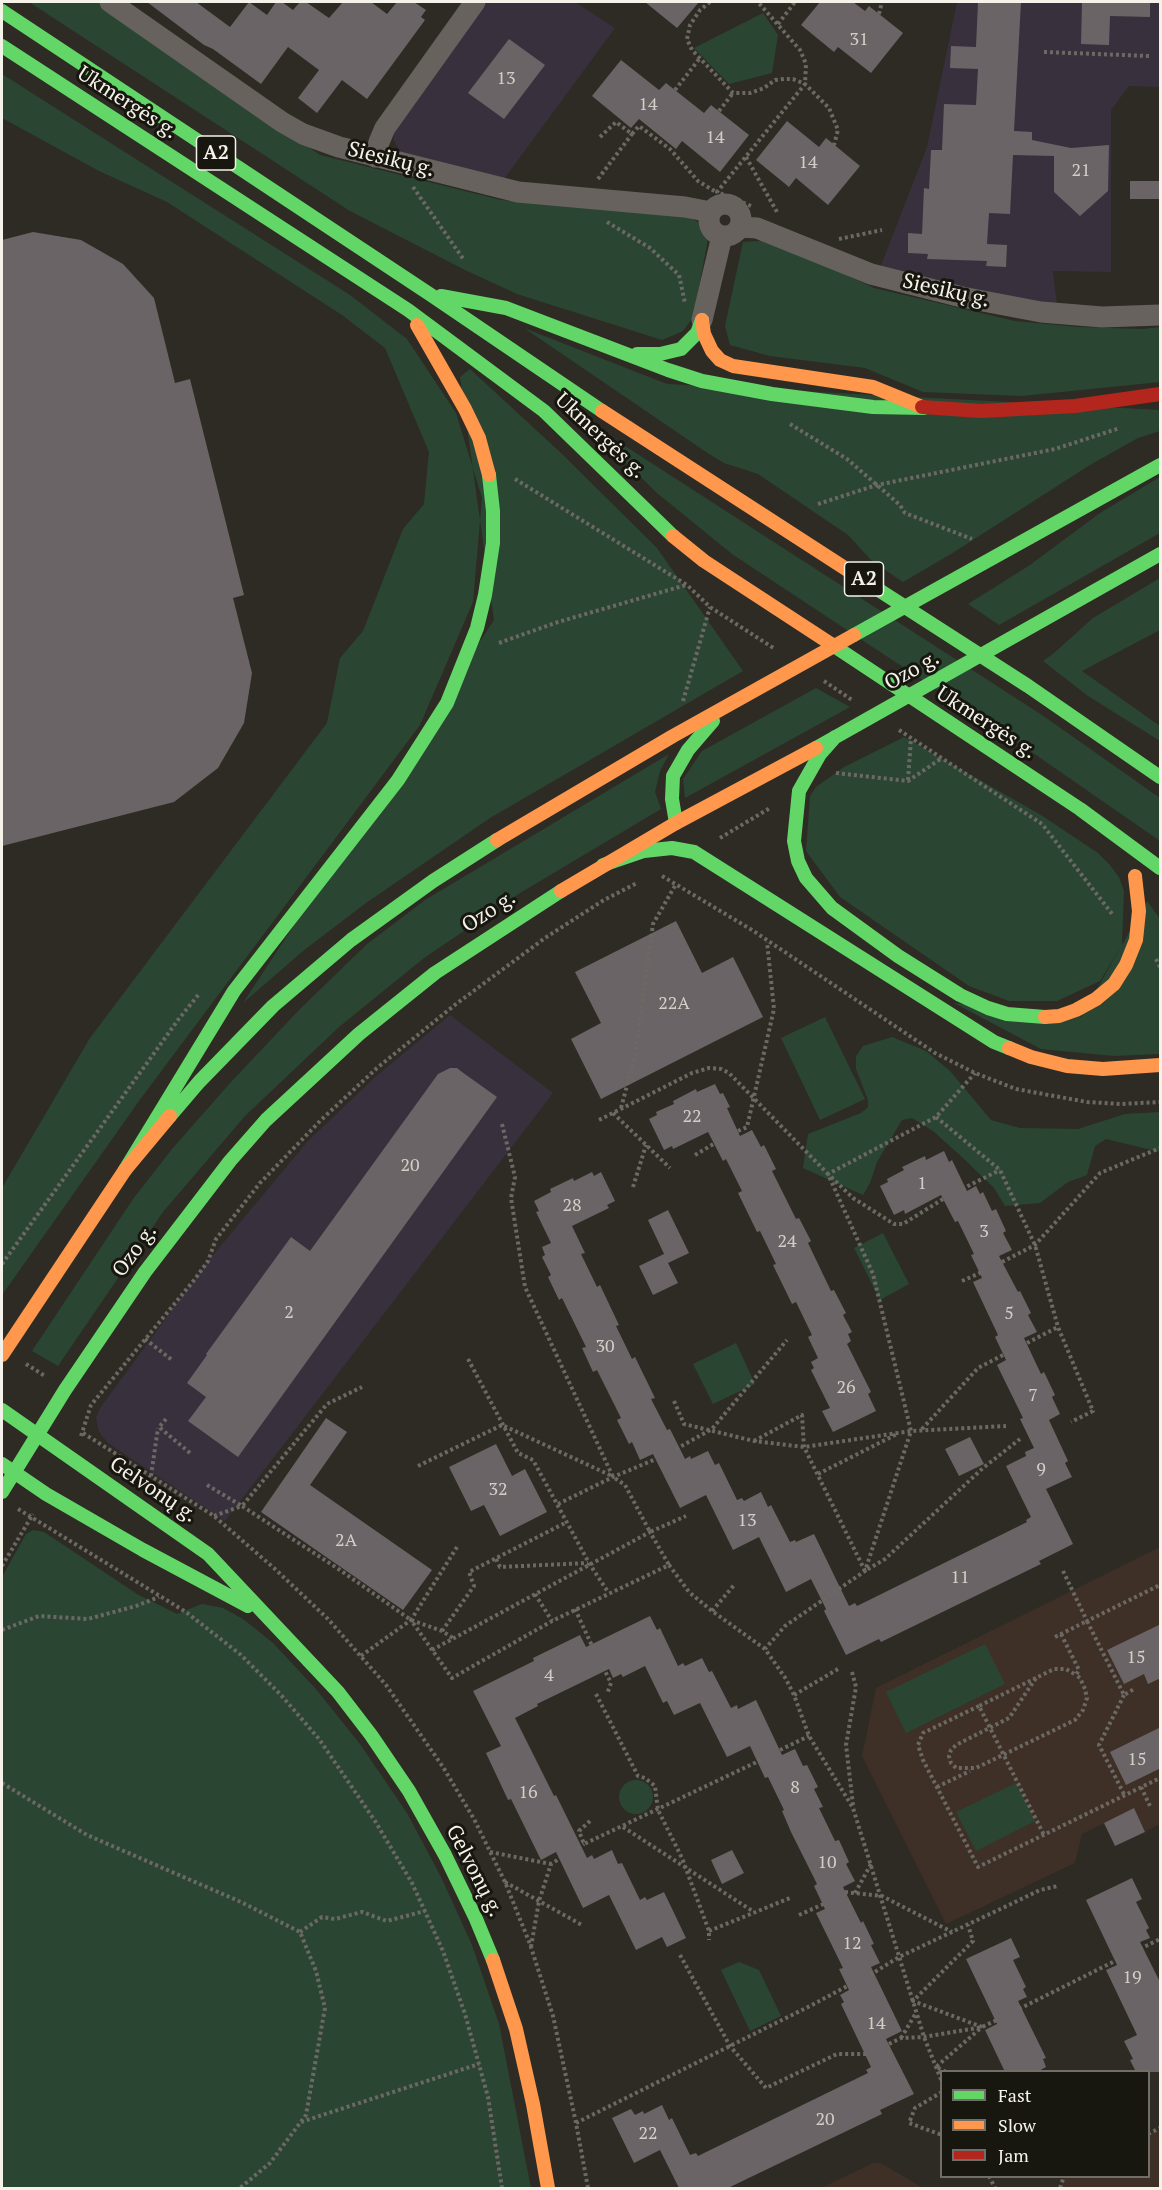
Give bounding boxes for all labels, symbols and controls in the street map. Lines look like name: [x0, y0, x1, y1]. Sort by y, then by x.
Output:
house number: 31: [849, 29, 869, 51]
street label: Ukmergės g.: [72, 61, 182, 145]
house number: 13: [496, 68, 516, 90]
house number: 14: [638, 94, 658, 116]
house number: 14: [705, 127, 725, 149]
road number: A2: [196, 136, 236, 170]
street label: Siesikų g.: [345, 137, 437, 183]
house number: 14: [798, 152, 818, 174]
house number: 21: [1071, 160, 1091, 182]
street label: Siesikų g.: [900, 269, 992, 313]
street label: Ukmergės g.: [550, 388, 650, 484]
road number: A2: [844, 562, 884, 596]
street label: Ozo g.: [880, 646, 944, 696]
street label: Ukmergės g.: [931, 681, 1041, 765]
street label: Ozo g.: [457, 885, 521, 939]
house number: 22A: [658, 993, 690, 1015]
house number: 22: [682, 1106, 702, 1128]
house number: 20: [400, 1155, 420, 1177]
house number: 1: [917, 1173, 927, 1195]
house number: 28: [562, 1195, 582, 1217]
street label: Ozo g.: [108, 1220, 162, 1282]
house number: 3: [979, 1221, 989, 1243]
house number: 24: [777, 1231, 797, 1253]
house number: 2: [284, 1302, 294, 1324]
house number: 5: [1004, 1303, 1014, 1325]
house number: 30: [595, 1336, 615, 1358]
house number: 26: [836, 1377, 856, 1399]
house number: 7: [1028, 1385, 1038, 1407]
street label: Gelvonų g.: [105, 1452, 201, 1528]
house number: 9: [1036, 1459, 1046, 1481]
house number: 32: [488, 1479, 508, 1501]
house number: 13: [737, 1510, 757, 1532]
house number: 2A: [335, 1530, 357, 1552]
house number: 11: [950, 1567, 970, 1589]
house number: 15: [1126, 1647, 1146, 1669]
house number: 4: [544, 1665, 554, 1687]
house number: 15: [1127, 1749, 1147, 1771]
house number: 8: [790, 1777, 800, 1799]
house number: 16: [518, 1782, 538, 1804]
street label: Gelvonų g.: [440, 1821, 508, 1921]
house number: 10: [817, 1852, 837, 1874]
house number: 12: [842, 1933, 862, 1955]
house number: 19: [1122, 1967, 1142, 1989]
house number: 14: [866, 2013, 886, 2035]
legend: [940, 2070, 1150, 2178]
text: Fast: [998, 2083, 1031, 2107]
house number: 20: [815, 2109, 835, 2131]
text: Slow: [998, 2113, 1036, 2137]
house number: 22: [638, 2123, 658, 2145]
text: Jam: [998, 2143, 1029, 2167]

